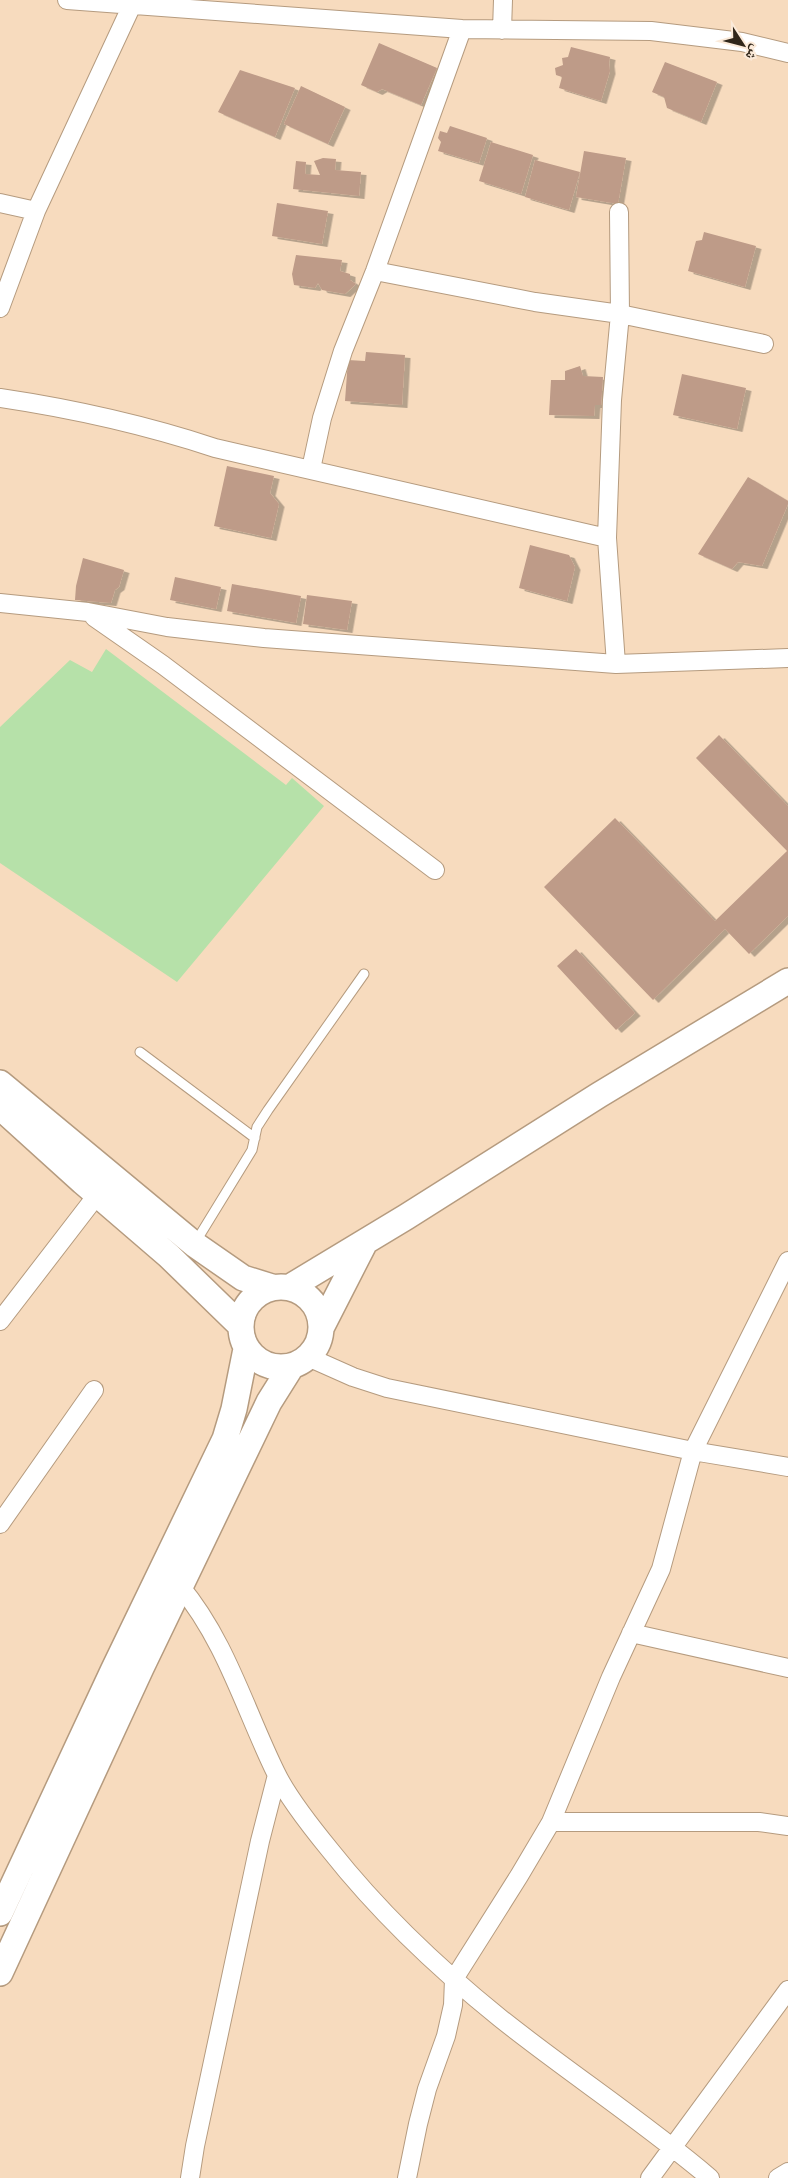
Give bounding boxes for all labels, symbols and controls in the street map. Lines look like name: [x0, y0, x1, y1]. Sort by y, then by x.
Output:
north arrow: [718, 20, 768, 70]
text: ش: [742, 41, 765, 64]

